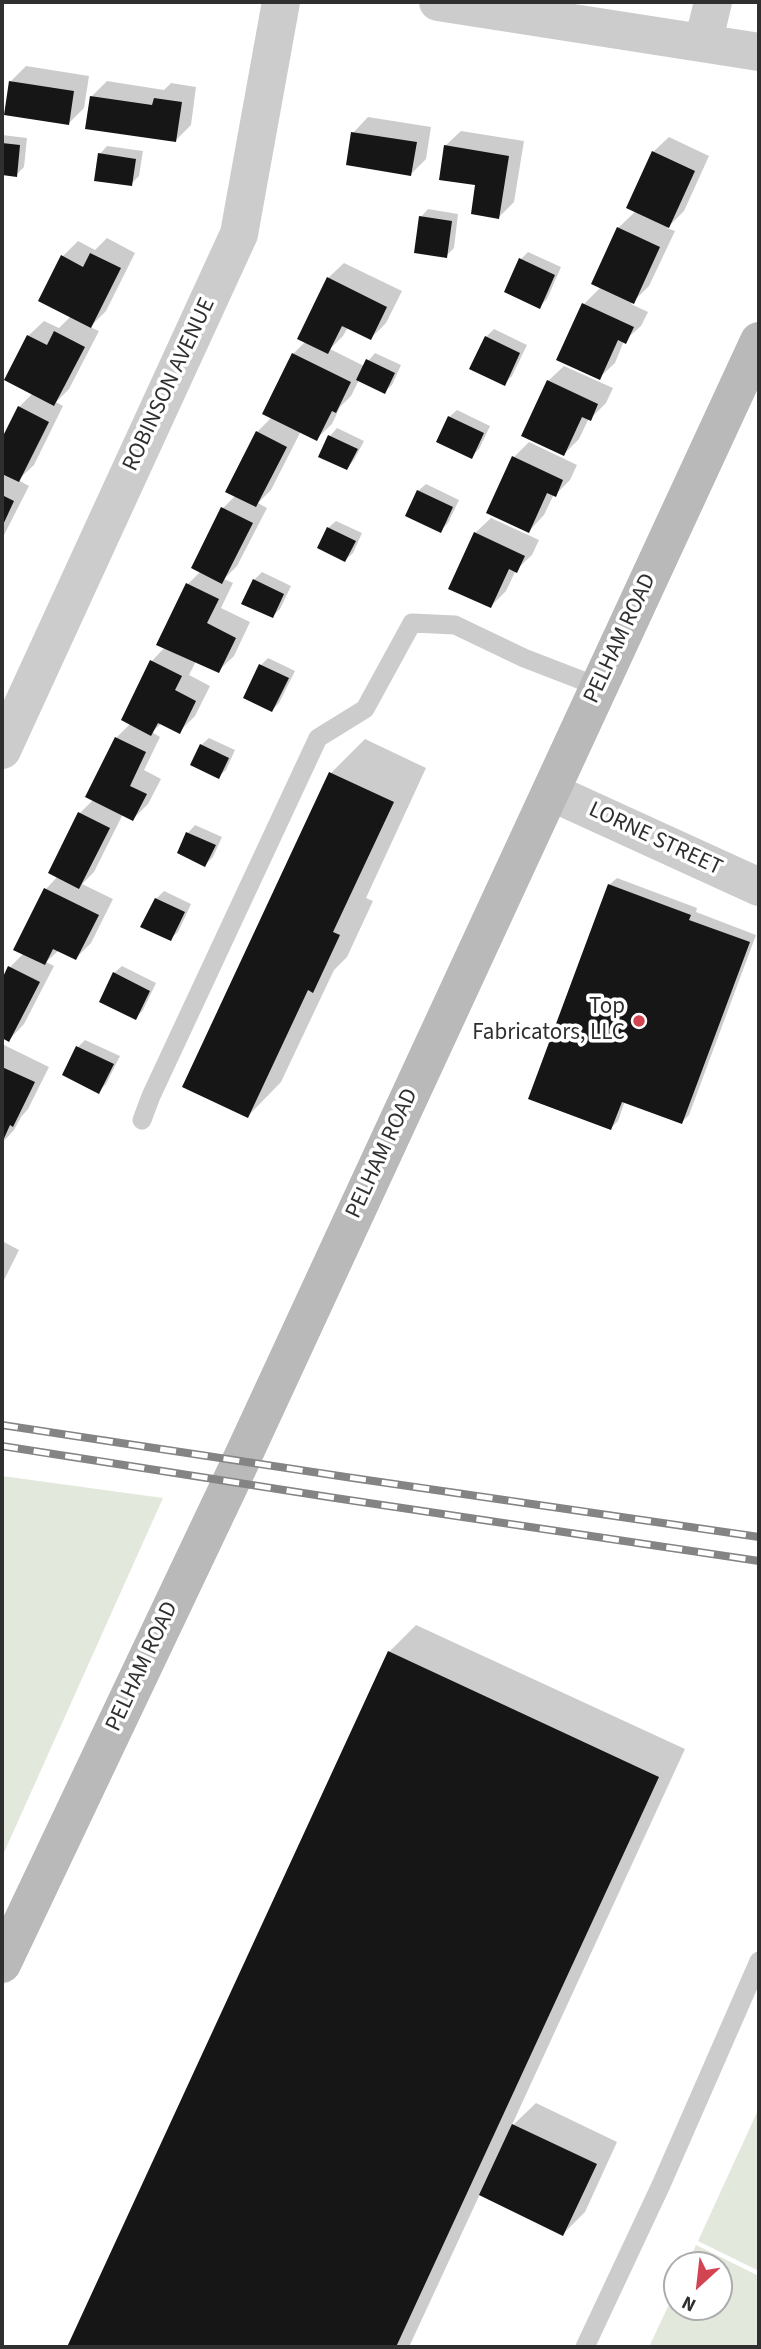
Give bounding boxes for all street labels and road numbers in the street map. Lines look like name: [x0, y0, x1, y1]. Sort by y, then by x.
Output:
street label: ROBINSON AVENUE: [118, 294, 222, 476]
street label: PELHAM ROAD: [579, 570, 663, 708]
street label: LORNE STREET: [584, 797, 726, 883]
street label: PELHAM ROAD: [341, 1085, 425, 1223]
street label: PELHAM ROAD: [101, 1598, 185, 1736]

